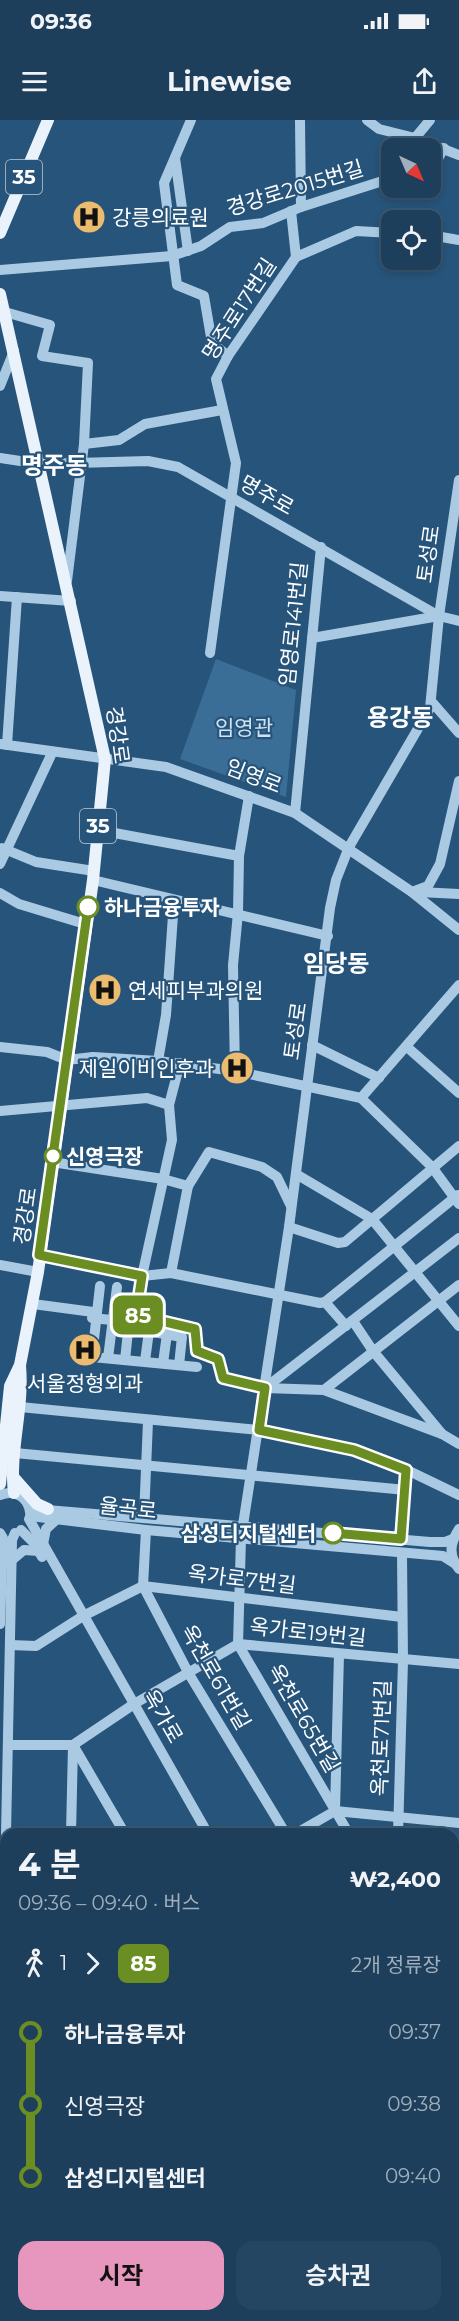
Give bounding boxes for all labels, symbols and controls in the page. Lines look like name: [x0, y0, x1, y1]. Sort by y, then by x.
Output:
text: 09:36: [30, 8, 92, 35]
icon: menu: [18, 65, 51, 98]
text: Linewise: [167, 65, 292, 98]
icon: share: [408, 65, 441, 98]
north arrow: [381, 138, 441, 198]
map controls: [381, 138, 441, 270]
street label: 경강로2015번길: [224, 155, 366, 221]
road number: 35: [6, 160, 42, 194]
hospital icon: 강릉의료원: [71, 199, 107, 235]
place label: 강릉의료원: [112, 205, 209, 230]
button: locate: [381, 210, 441, 270]
street label: 명주로17번길: [197, 253, 281, 365]
district label: 명주동: [21, 451, 87, 480]
street label: 명주로: [236, 470, 298, 520]
street label: 토성로: [412, 524, 444, 584]
street label: 임영로141번길: [274, 560, 312, 688]
district label: 용강동: [367, 703, 433, 732]
street label: 경강로: [102, 705, 134, 765]
park label: 임영관: [215, 715, 273, 740]
street label: 임영로: [222, 754, 286, 798]
road number: 35: [80, 809, 116, 843]
place label: 하나금융투자: [104, 895, 220, 920]
marker: 하나금융투자: [77, 896, 99, 918]
district label: 임당동: [303, 949, 369, 978]
hospital icon: 연세피부과의원: [87, 972, 123, 1008]
place label: 연세피부과의원: [128, 978, 263, 1003]
street label: 토성로: [279, 1001, 311, 1061]
hospital icon: 제일이비인후과: [219, 1050, 255, 1086]
place label: 제일이비인후과: [79, 1056, 214, 1081]
place label: 신영극장: [66, 1144, 143, 1169]
marker: 신영극장: [44, 1147, 62, 1165]
street label: 경강로: [9, 1186, 41, 1246]
line badge: 85: [111, 1296, 165, 1334]
text: 85: [125, 1303, 151, 1328]
hospital icon: 서울정형외과: [67, 1332, 103, 1368]
place label: 서울정형외과: [27, 1371, 143, 1396]
street label: 율곡로: [98, 1493, 158, 1523]
place label: 삼성디지털센터: [181, 1521, 316, 1546]
marker: 삼성디지털센터: [322, 1522, 344, 1544]
street label: 옥가로7번길: [186, 1560, 298, 1598]
street label: 옥가로19번길: [249, 1613, 367, 1651]
street label: 옥천로61번길: [176, 1620, 256, 1734]
street label: 옥천로65번길: [263, 1659, 345, 1777]
street label: 옥천로71번길: [366, 1679, 396, 1797]
street label: 옥가로: [138, 1685, 188, 1747]
text: 4 분: [18, 1844, 80, 1884]
text: ₩2,400: [350, 1866, 441, 1893]
text: 09:36 – 09:40 · 버스: [18, 1891, 200, 1915]
icon: walk: [18, 1947, 51, 1980]
icon: forward: [76, 1947, 109, 1980]
text: 1: [60, 1951, 67, 1975]
text: 85: [130, 1951, 157, 1976]
text: 2개 정류장: [351, 1953, 441, 1977]
text: 09:37: [389, 2020, 441, 2044]
text: 하나금융투자: [64, 2021, 185, 2048]
text: 09:38: [387, 2092, 441, 2116]
text: 신영극장: [64, 2093, 145, 2120]
text: 09:40: [385, 2164, 441, 2188]
text: 삼성디지털센터: [64, 2165, 206, 2192]
button: 시작: [18, 2241, 224, 2310]
button: 승차권: [236, 2241, 441, 2310]

